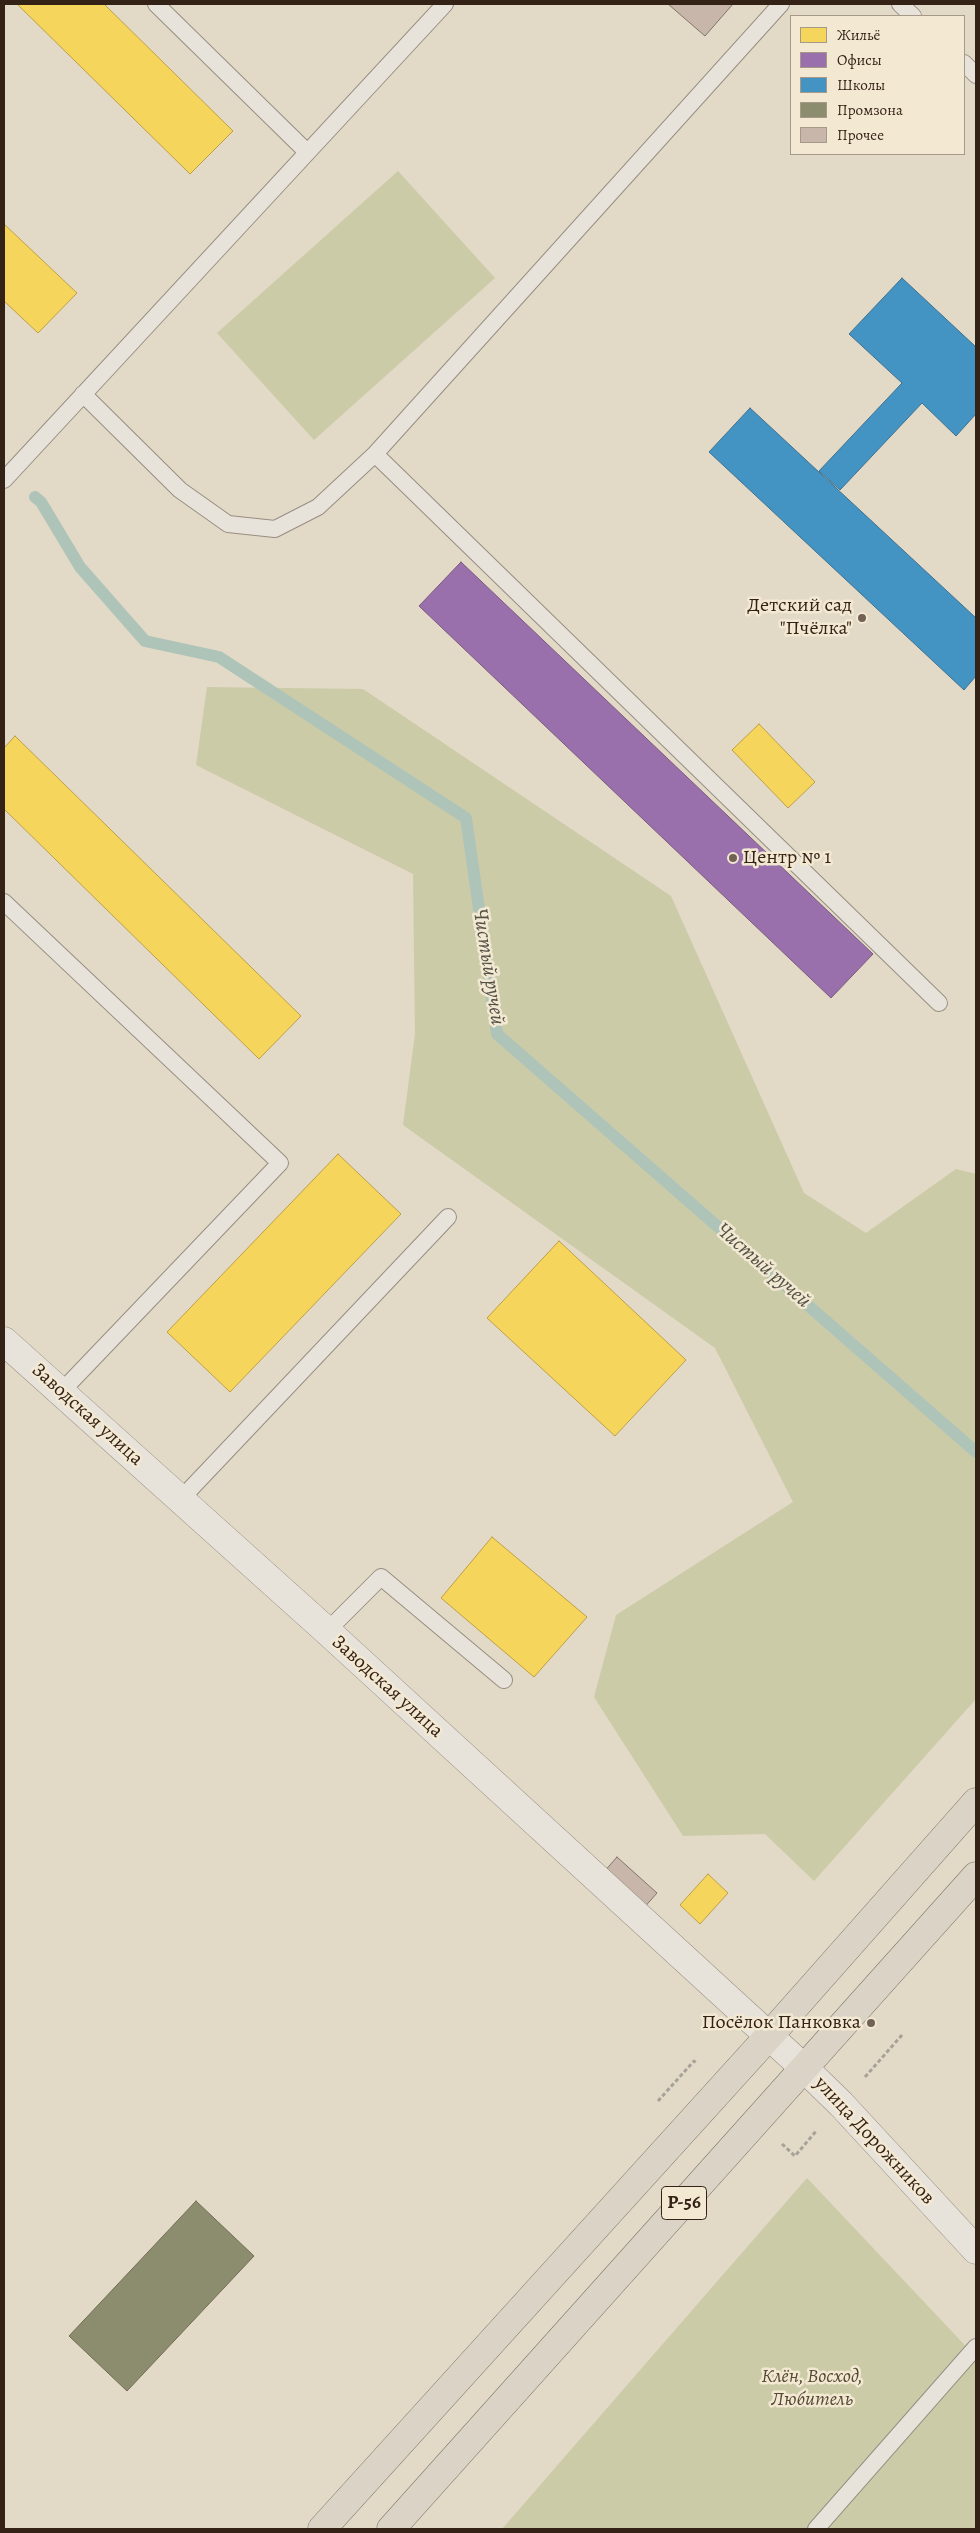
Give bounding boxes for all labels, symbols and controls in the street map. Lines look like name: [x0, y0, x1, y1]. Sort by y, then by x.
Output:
legend: [790, 15, 965, 155]
text: Жильё: [837, 25, 880, 45]
text: Офисы: [837, 50, 882, 70]
text: Школы: [837, 75, 885, 95]
text: Промзона: [837, 100, 903, 120]
text: Прочее: [837, 125, 884, 145]
place label: Детский сад "Пчёлка": [747, 594, 852, 641]
marker: Детский сад "Пчёлка": [856, 612, 868, 624]
place label: Центр № 1: [743, 846, 831, 870]
marker: Центр № 1: [727, 852, 739, 864]
water label: Чистый ручей: [466, 907, 510, 1027]
water label: Чистый ручей: [710, 1218, 816, 1314]
street label: Заводская улица: [26, 1359, 148, 1471]
street label: Заводская улица: [326, 1631, 448, 1743]
place label: Посёлок Панковка: [702, 2011, 861, 2035]
marker: Посёлок Панковка: [865, 2017, 877, 2029]
street label: улица Дорожников: [809, 2072, 939, 2210]
road number: Р-56: [662, 2186, 706, 2220]
park label: Клён, Восход, Любитель: [761, 2365, 863, 2412]

